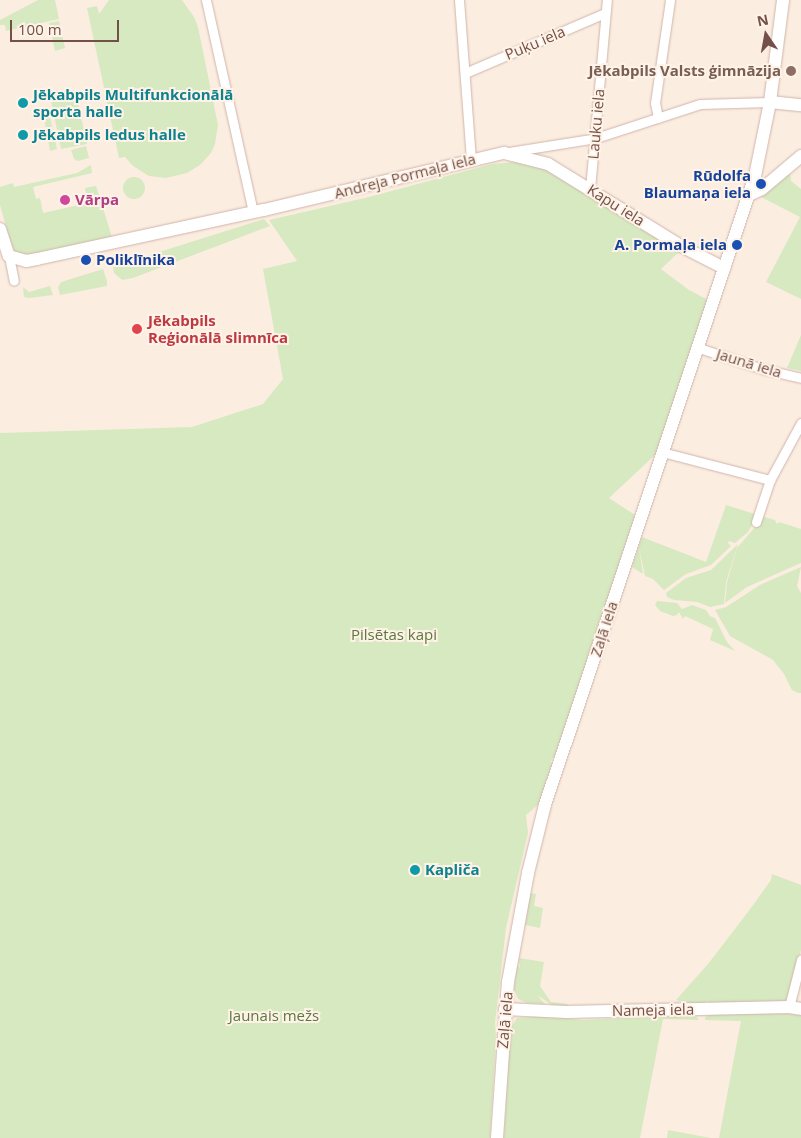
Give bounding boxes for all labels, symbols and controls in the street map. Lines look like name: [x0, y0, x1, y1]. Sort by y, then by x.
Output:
text: N: [755, 9, 770, 30]
scale bar: [12, 10, 121, 42]
north arrow: [741, 10, 791, 60]
text: 100 m: [18, 19, 62, 39]
street label: Puķu iela: [502, 22, 568, 64]
place label: Jēkabpils Valsts ģimnāzija: [588, 62, 781, 80]
marker: Jēkabpils Valsts ģimnāzija: [785, 65, 797, 77]
place label: Jēkabpils Multifunkcionālā sporta halle: [33, 85, 233, 120]
street label: Lauku iela: [584, 88, 608, 160]
marker: Jēkabpils Multifunkcionālā sporta halle: [17, 97, 29, 109]
place label: Jēkabpils ledus halle: [33, 126, 186, 144]
marker: Jēkabpils ledus halle: [17, 129, 29, 141]
street label: Andreja Pormaļa iela: [332, 150, 478, 202]
place label: Rūdolfa Blaumaņa iela: [644, 166, 751, 201]
marker: Rūdolfa Blaumaņa iela: [755, 178, 767, 190]
street label: Kapu iela: [584, 180, 648, 230]
place label: Vārpa: [75, 191, 119, 209]
marker: Vārpa: [59, 194, 71, 206]
place label: A. Pormaļa iela: [615, 236, 727, 254]
marker: A. Pormaļa iela: [731, 239, 743, 251]
place label: Poliklīnika: [96, 251, 175, 269]
marker: Poliklīnika: [80, 254, 92, 266]
place label: Jēkabpils Reģionālā slimnīca: [148, 311, 288, 346]
marker: Jēkabpils Reģionālā slimnīca: [130, 322, 144, 336]
street label: Jaunā iela: [714, 345, 784, 381]
street label: Zaļā iela: [587, 599, 621, 659]
park label: Pilsētas kapi: [351, 626, 437, 644]
place label: Kapliča: [425, 861, 479, 879]
marker: Kapliča: [409, 864, 421, 876]
street label: Zaļā iela: [494, 991, 516, 1049]
street label: Nameja iela: [612, 1000, 694, 1020]
park label: Jaunais mežs: [229, 1007, 319, 1025]

